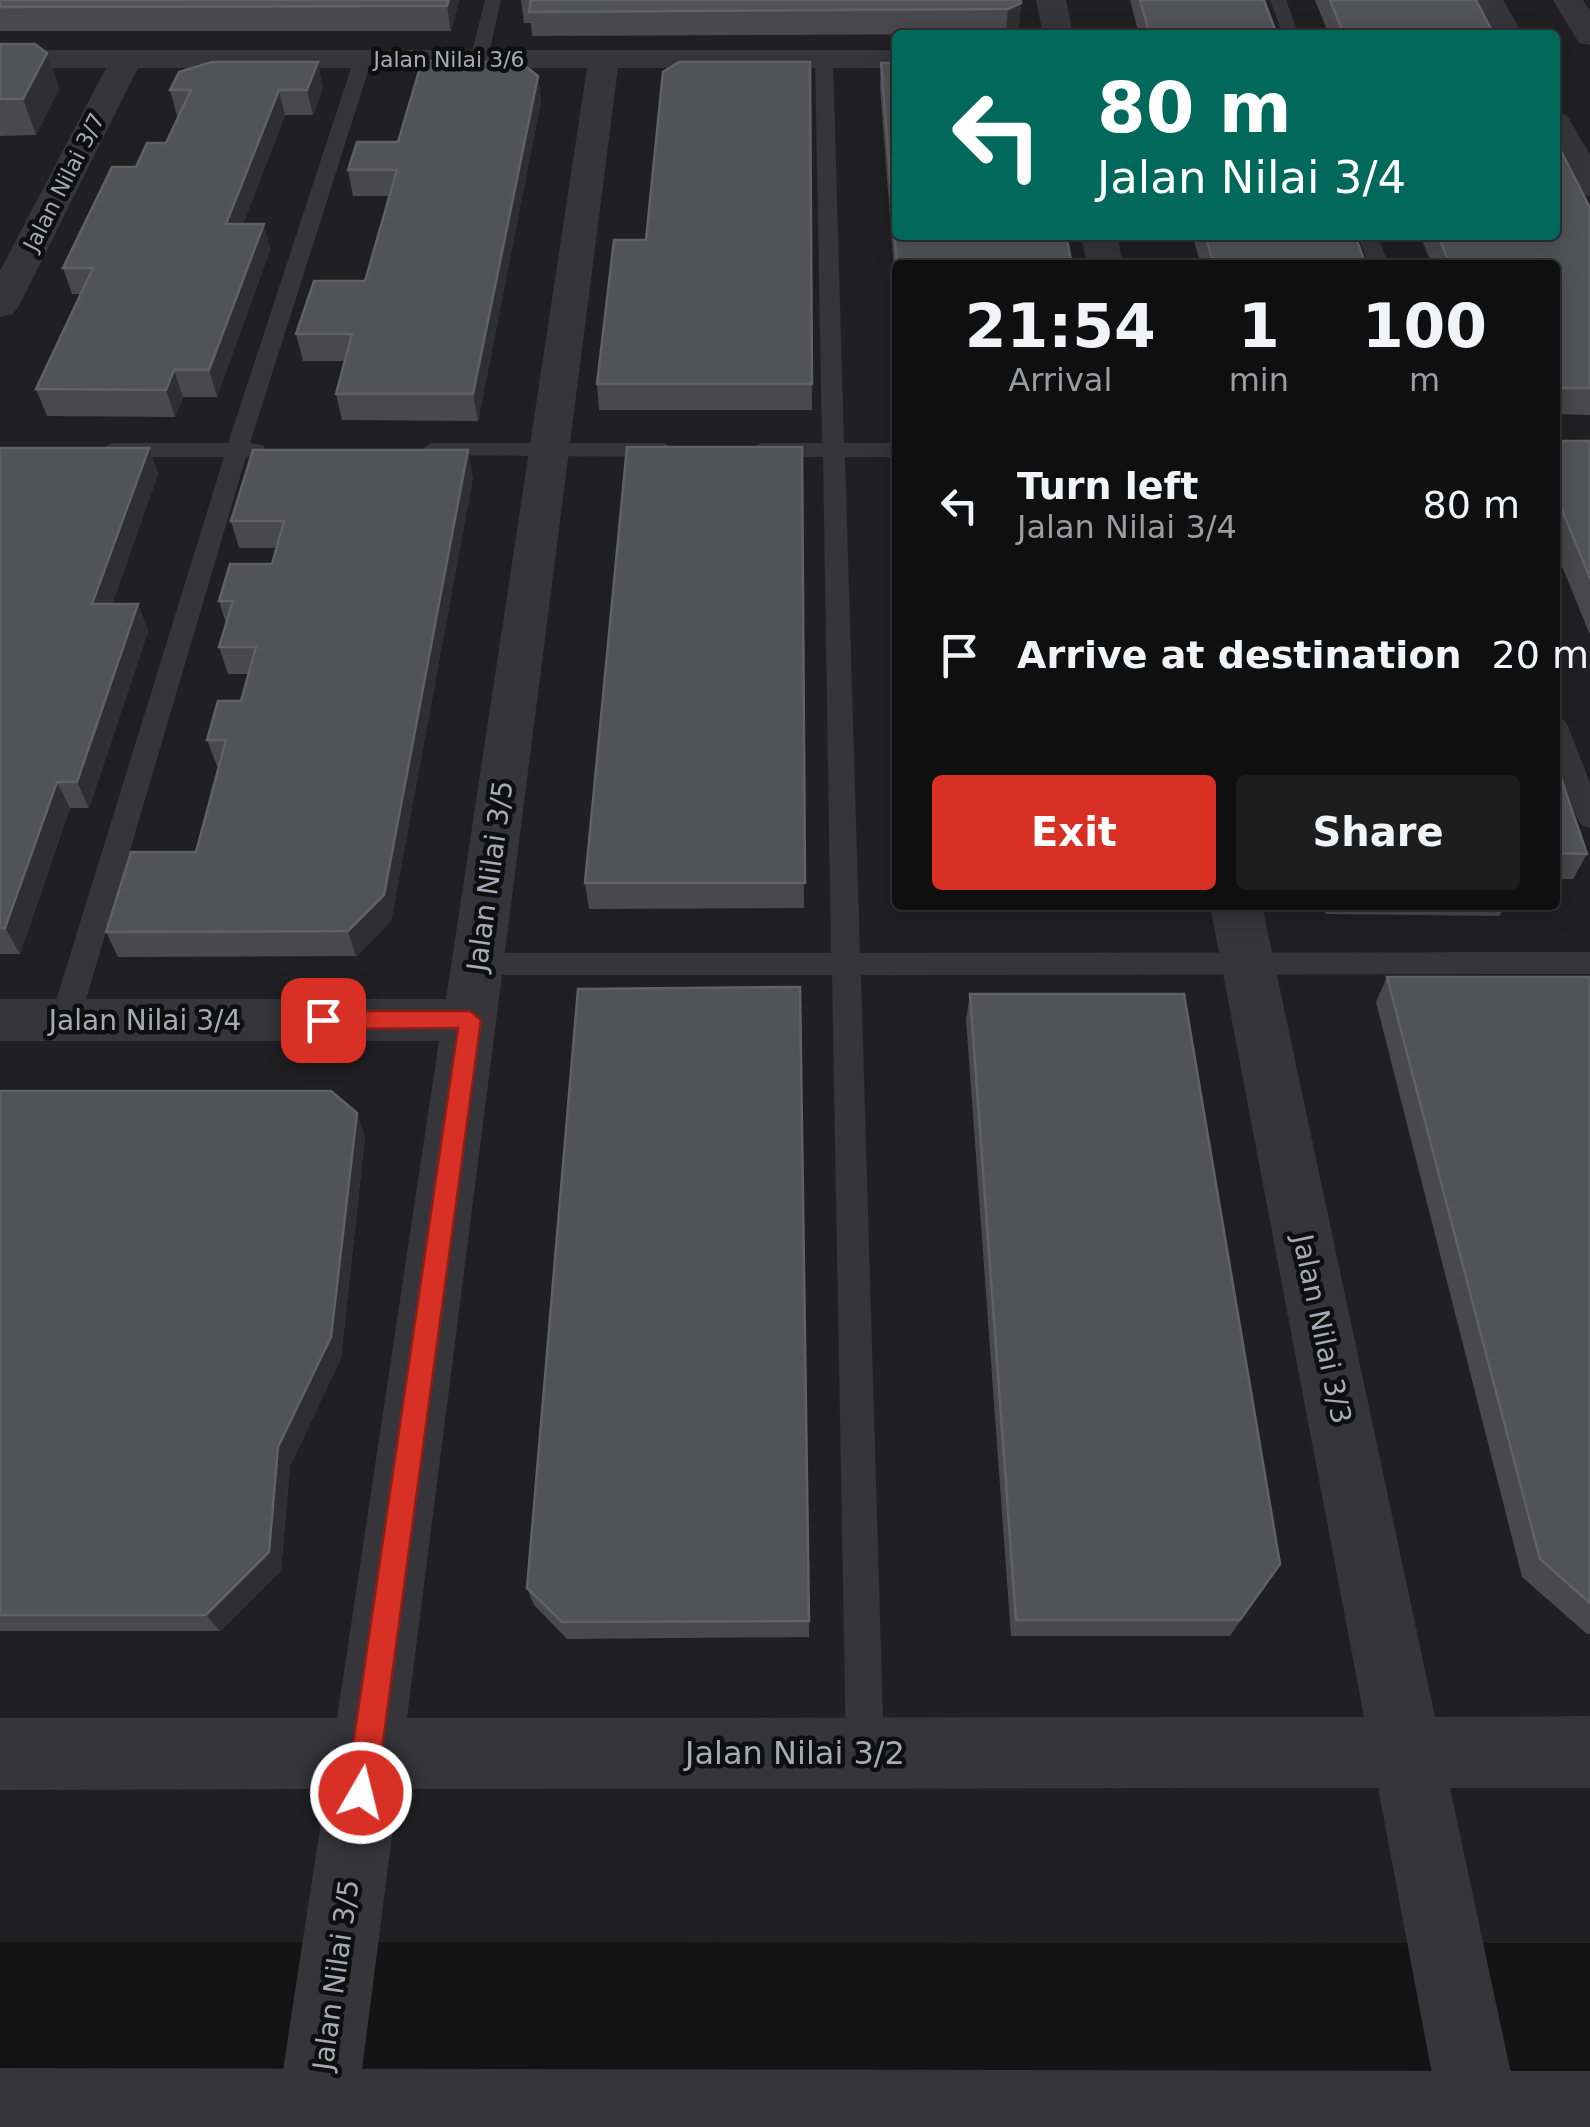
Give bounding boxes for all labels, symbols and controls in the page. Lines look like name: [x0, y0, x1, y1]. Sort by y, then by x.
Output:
street label: Jalan Nilai 3/6: [371, 47, 525, 72]
text: 80 m: [1097, 67, 1292, 149]
icon: left: [932, 70, 1062, 200]
street label: Jalan Nilai 3/7: [18, 109, 109, 257]
text: Jalan Nilai 3/4: [1097, 151, 1406, 204]
text: 21:54: [965, 291, 1156, 361]
text: 1: [1238, 291, 1280, 361]
text: 100: [1362, 291, 1487, 361]
text: Arrival: [1008, 361, 1112, 399]
text: min: [1229, 361, 1289, 399]
text: m: [1409, 361, 1440, 399]
text: Turn left: [1017, 464, 1198, 508]
icon: left: [932, 478, 987, 533]
text: 80 m: [1423, 483, 1520, 527]
text: Jalan Nilai 3/4: [1017, 508, 1237, 546]
icon: arrive: [932, 628, 987, 683]
text: Arrive at destination: [1017, 633, 1462, 677]
text: 20 m: [1492, 633, 1589, 677]
button: Exit: [932, 775, 1216, 890]
button: Share: [1236, 775, 1520, 890]
street label: Jalan Nilai 3/5: [460, 778, 520, 976]
pin: [281, 978, 366, 1063]
icon: arrive: [296, 993, 351, 1048]
street label: Jalan Nilai 3/4: [47, 1004, 241, 1037]
street label: Jalan Nilai 3/3: [1285, 1230, 1358, 1427]
street label: Jalan Nilai 3/2: [683, 1734, 905, 1772]
position arrow: [309, 1741, 413, 1845]
street label: Jalan Nilai 3/5: [306, 1877, 366, 2075]

